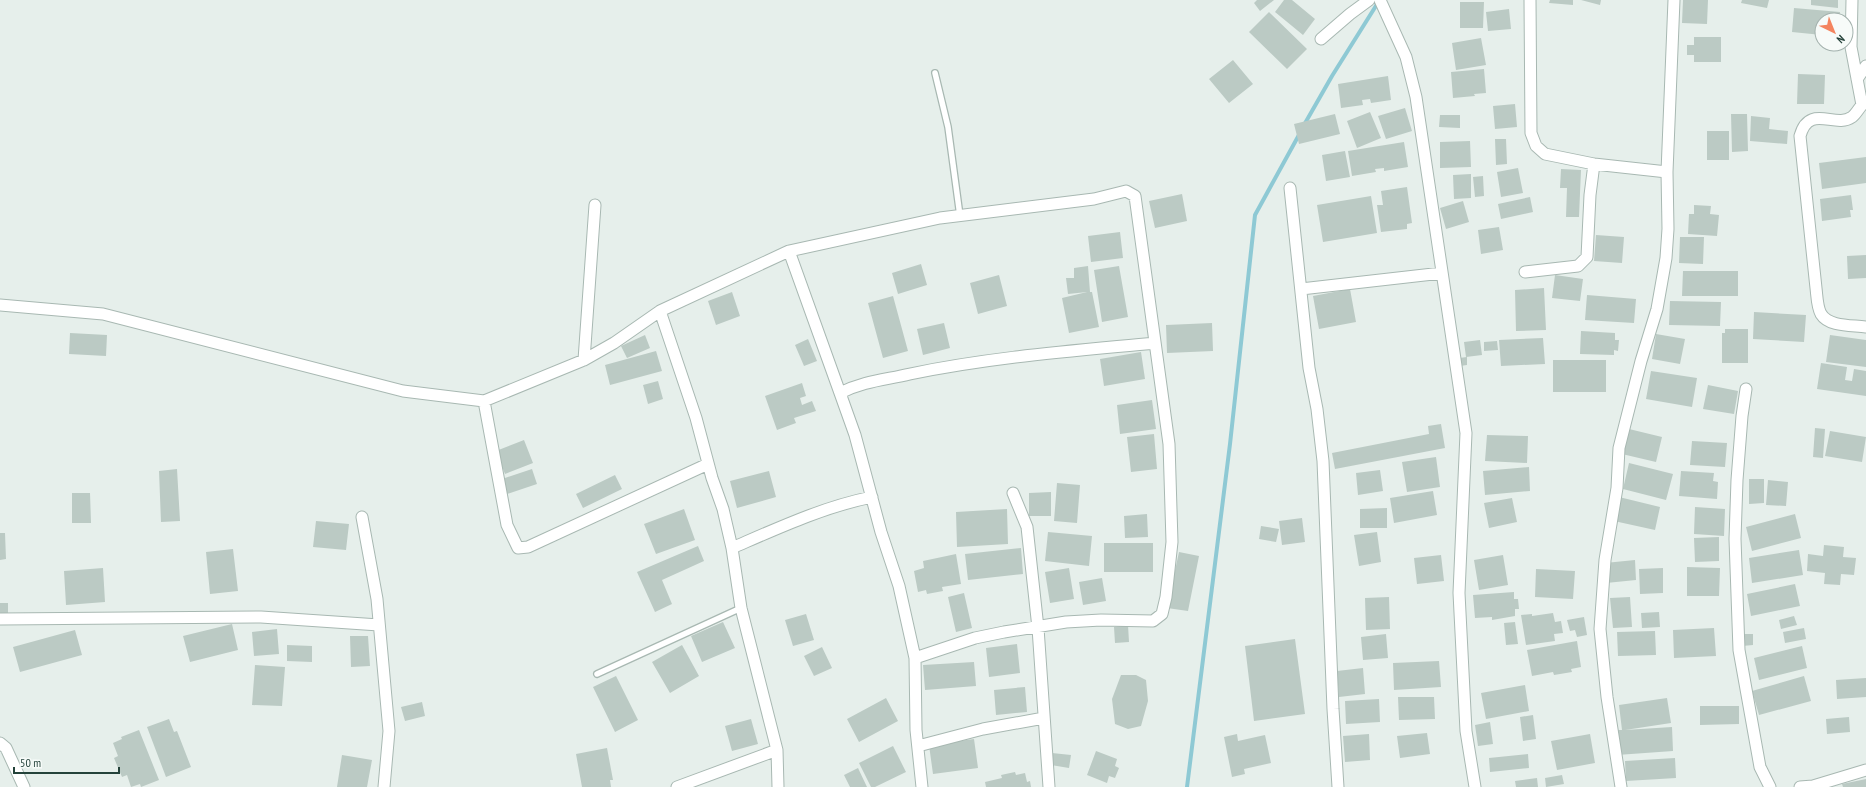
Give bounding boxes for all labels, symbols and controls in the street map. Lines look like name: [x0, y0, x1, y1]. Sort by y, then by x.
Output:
north arrow: [1814, 12, 1854, 52]
text: N: [1834, 32, 1848, 46]
scale bar: [14, 749, 119, 775]
text: 50 m: [20, 755, 41, 770]

